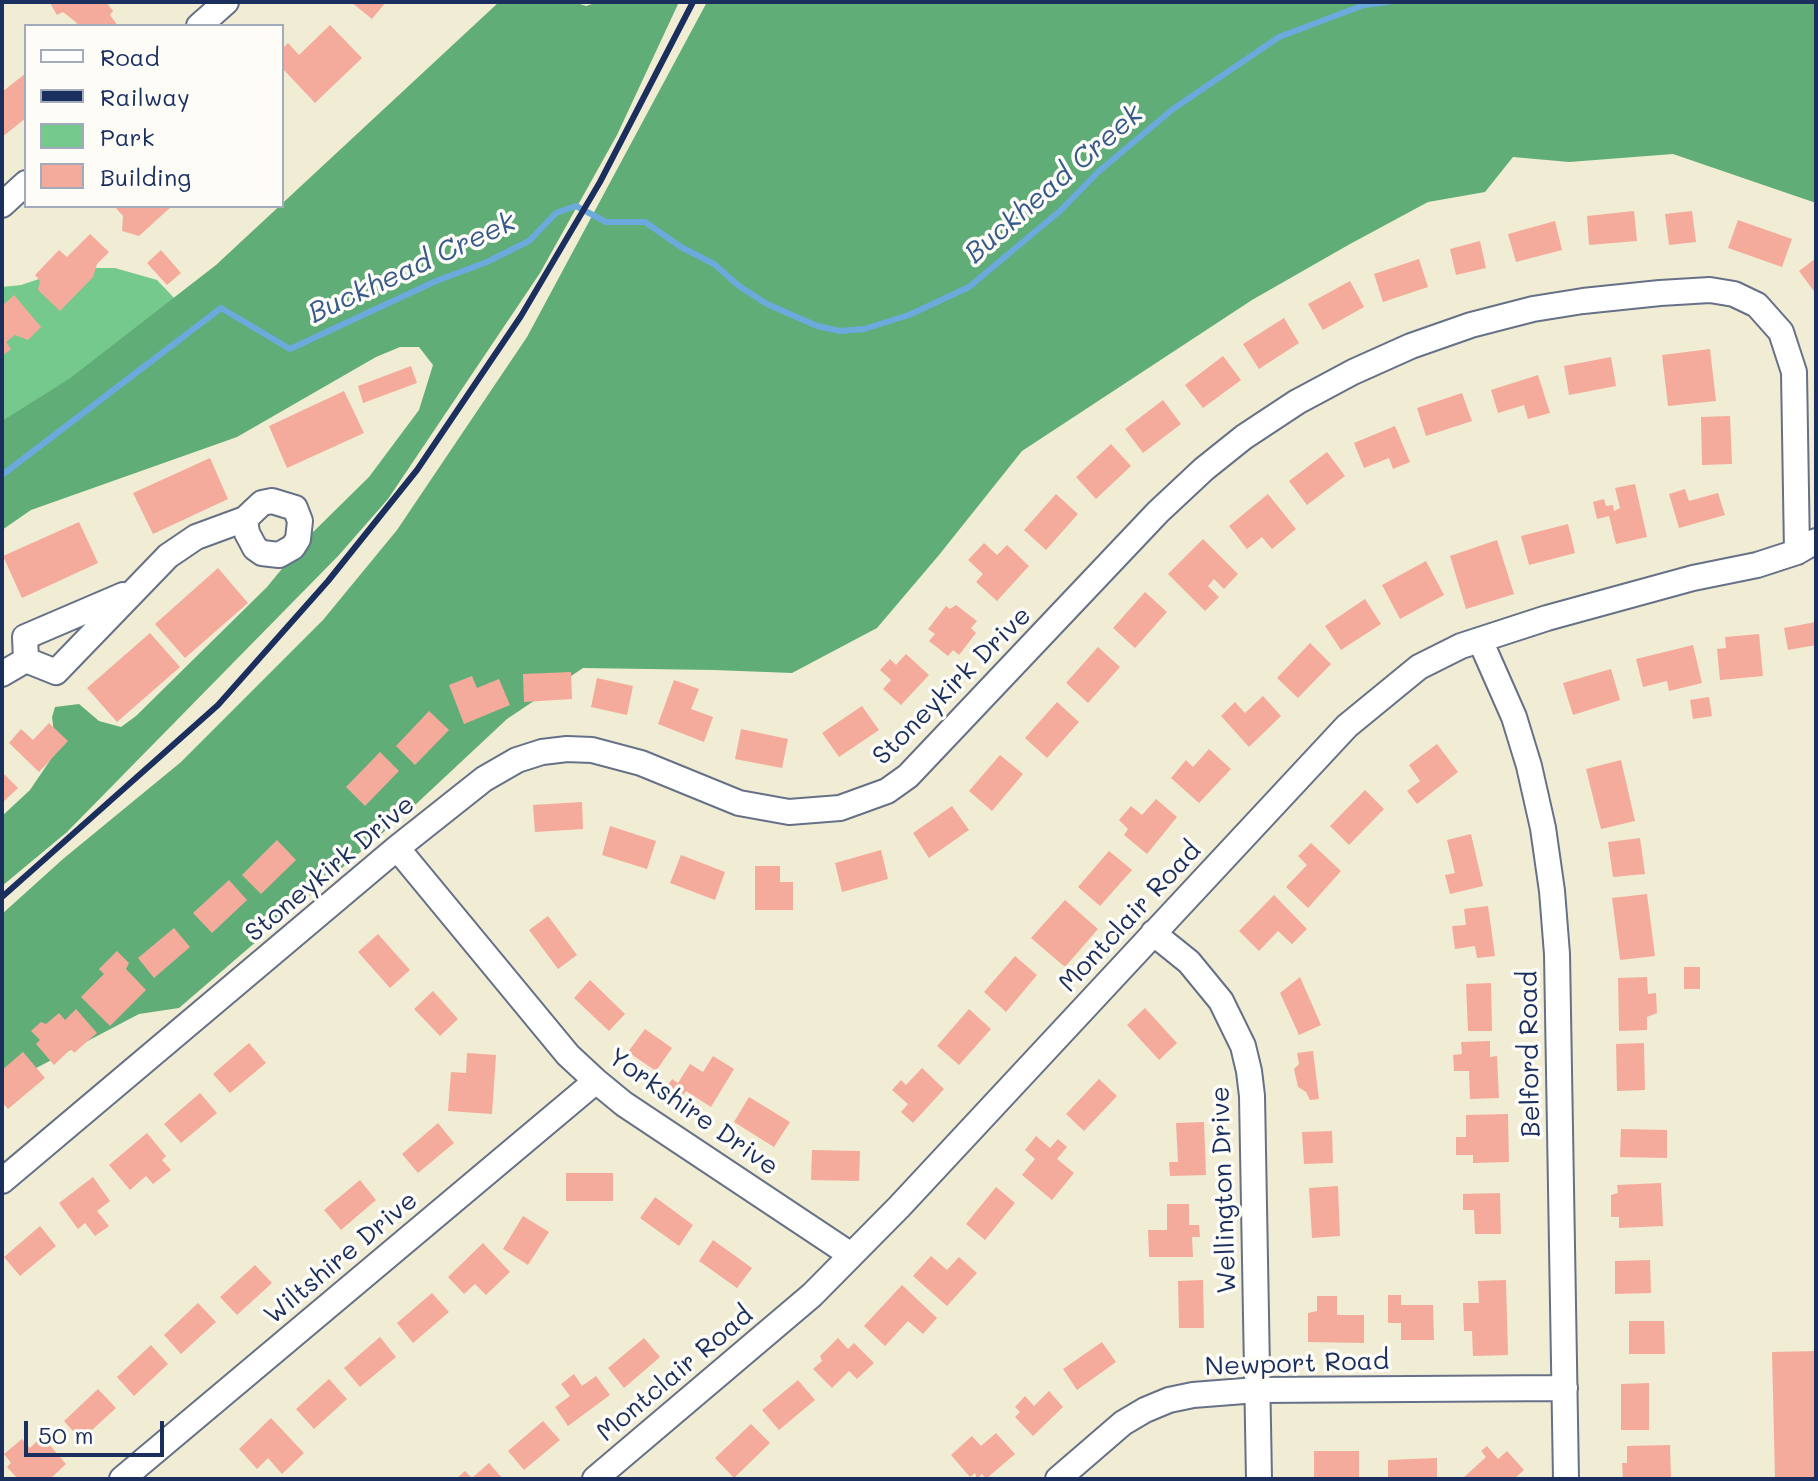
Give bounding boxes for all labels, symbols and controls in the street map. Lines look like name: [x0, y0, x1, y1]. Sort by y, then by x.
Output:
legend: [24, 24, 284, 208]
text: Road: [100, 41, 160, 72]
text: Railway: [100, 81, 190, 112]
water label: Buckhead Creek: [958, 98, 1150, 270]
text: Park: [100, 121, 154, 152]
text: Building: [100, 161, 191, 192]
water label: Buckhead Creek: [303, 205, 521, 331]
street label: Stoneykirk Drive: [866, 600, 1038, 772]
street label: Stoneykirk Drive: [239, 789, 421, 949]
street label: Montclair Road: [1052, 835, 1208, 999]
street label: Belford Road: [1513, 970, 1547, 1138]
street label: Yorkshire Drive: [602, 1042, 784, 1182]
street label: Wellington Drive: [1205, 1086, 1243, 1294]
street label: Wiltshire Drive: [258, 1185, 424, 1331]
street label: Montclair Road: [591, 1300, 759, 1448]
street label: Newport Road: [1204, 1345, 1390, 1383]
scale bar: [28, 1405, 168, 1455]
text: 50 m: [38, 1419, 94, 1450]

